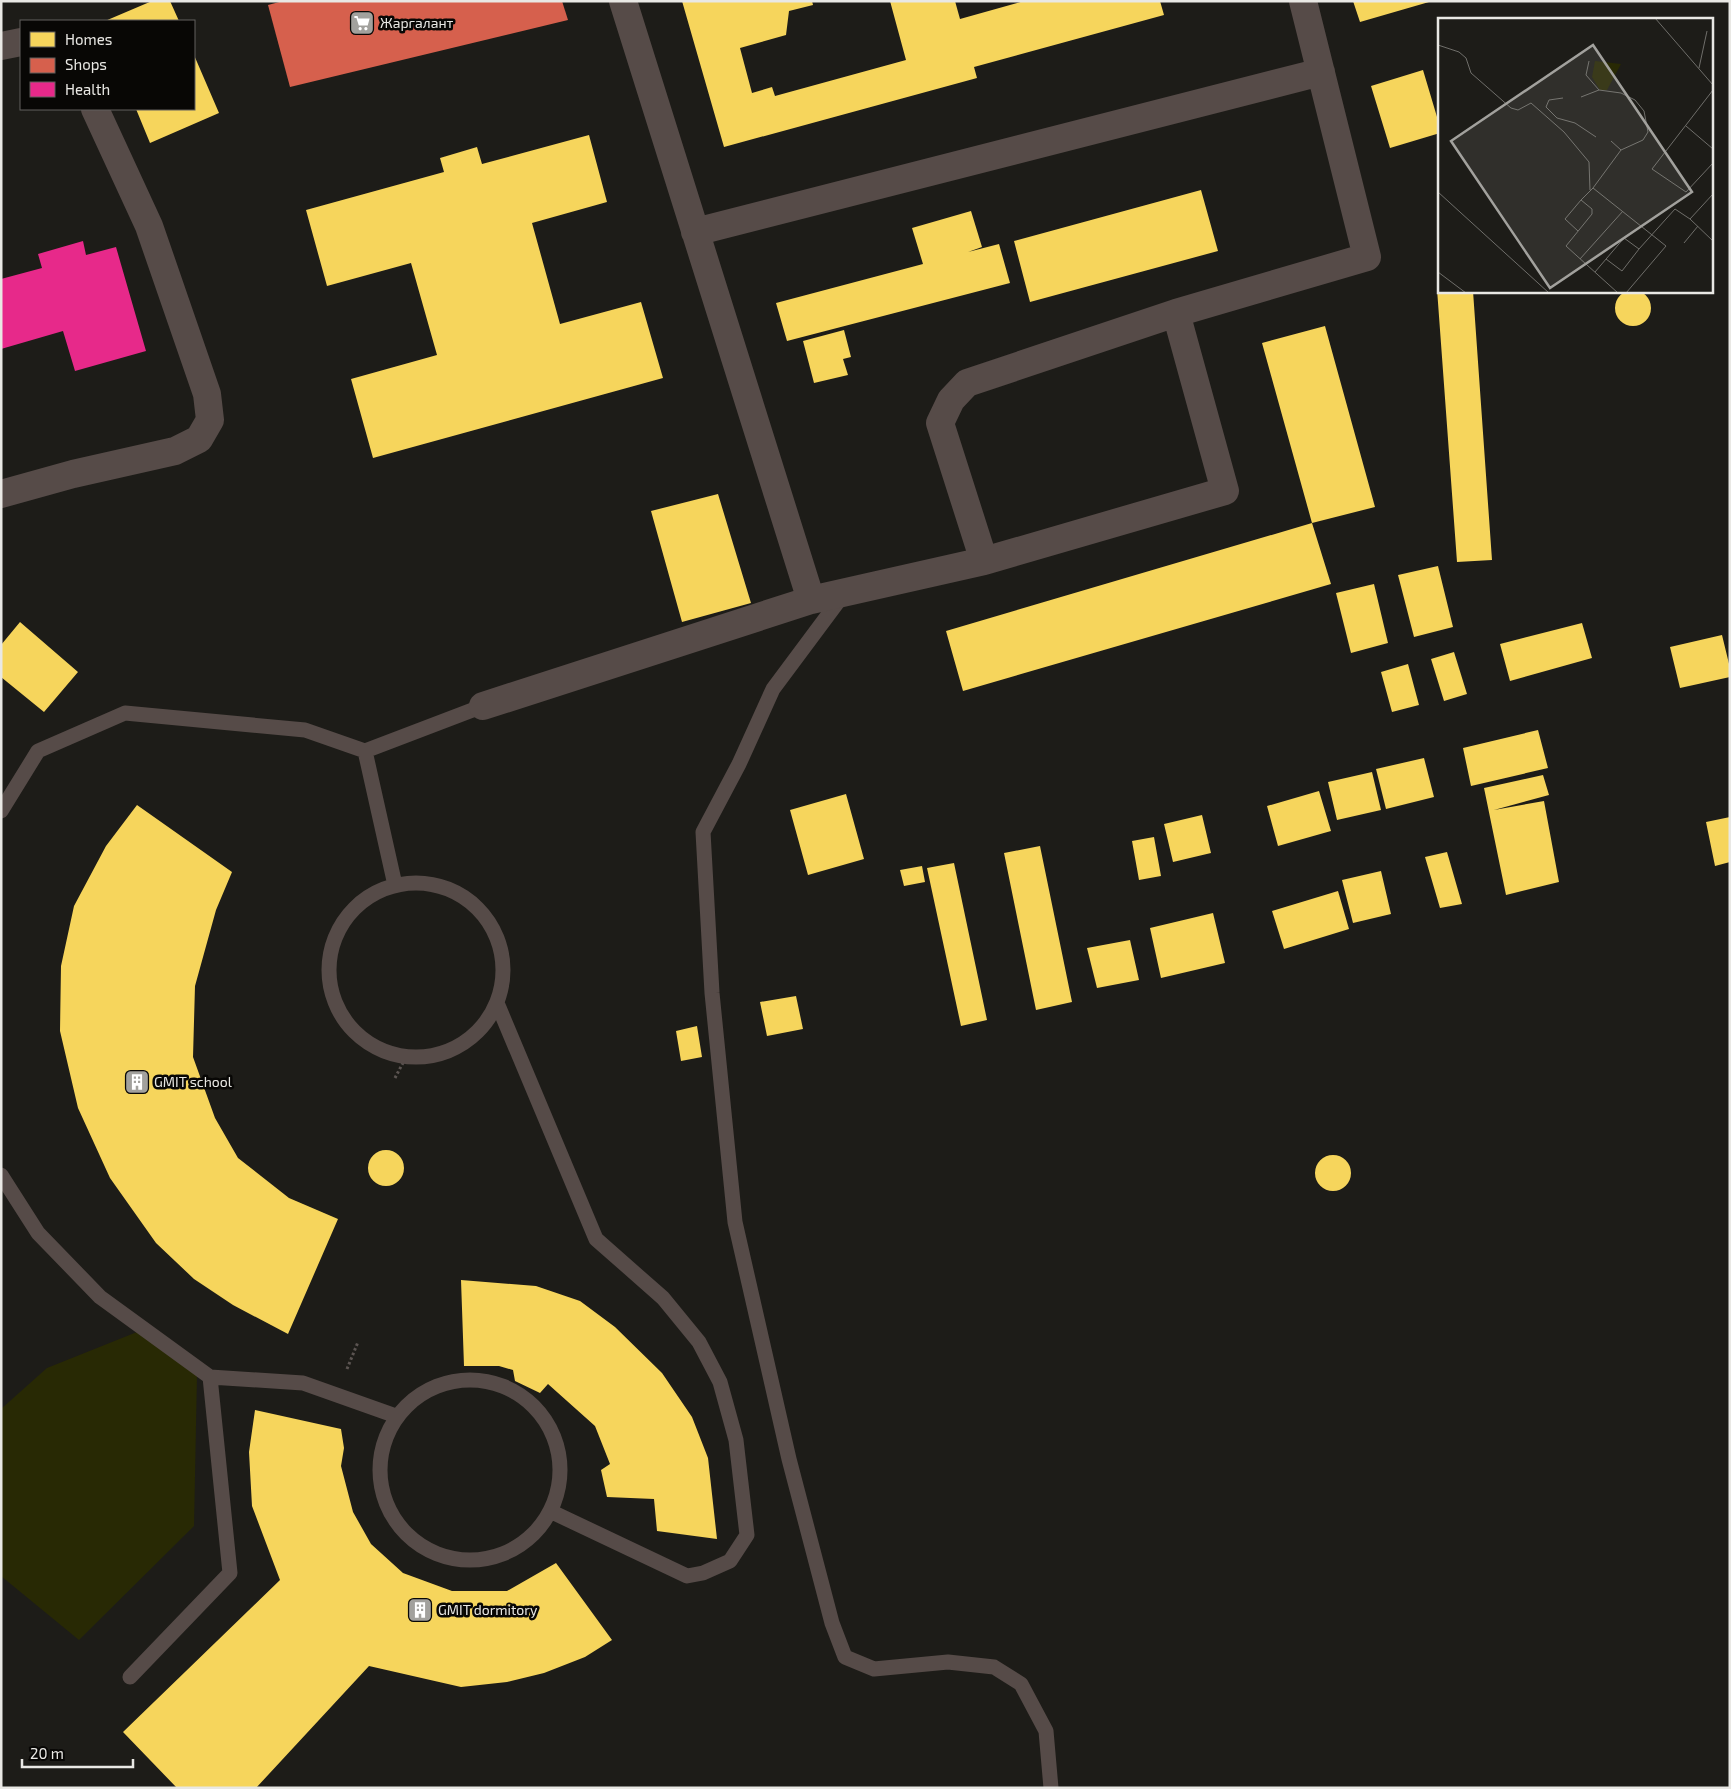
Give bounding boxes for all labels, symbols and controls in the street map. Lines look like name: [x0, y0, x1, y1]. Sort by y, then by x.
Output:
supermarket icon: Жаргалант: [349, 10, 375, 36]
place label: Жаргалант: [380, 14, 454, 31]
inset map: [1438, 18, 1714, 292]
legend: [20, 20, 195, 110]
text: Homes: [65, 30, 112, 48]
text: Shops: [65, 55, 107, 73]
text: Health: [65, 80, 110, 98]
building icon: GMIT school: [124, 1069, 150, 1095]
place label: GMIT school: [154, 1073, 233, 1090]
building icon: GMIT dormitory: [407, 1597, 433, 1623]
place label: GMIT dormitory: [438, 1601, 538, 1618]
scale bar: [22, 1736, 134, 1768]
text: 20 m: [30, 1744, 64, 1762]

